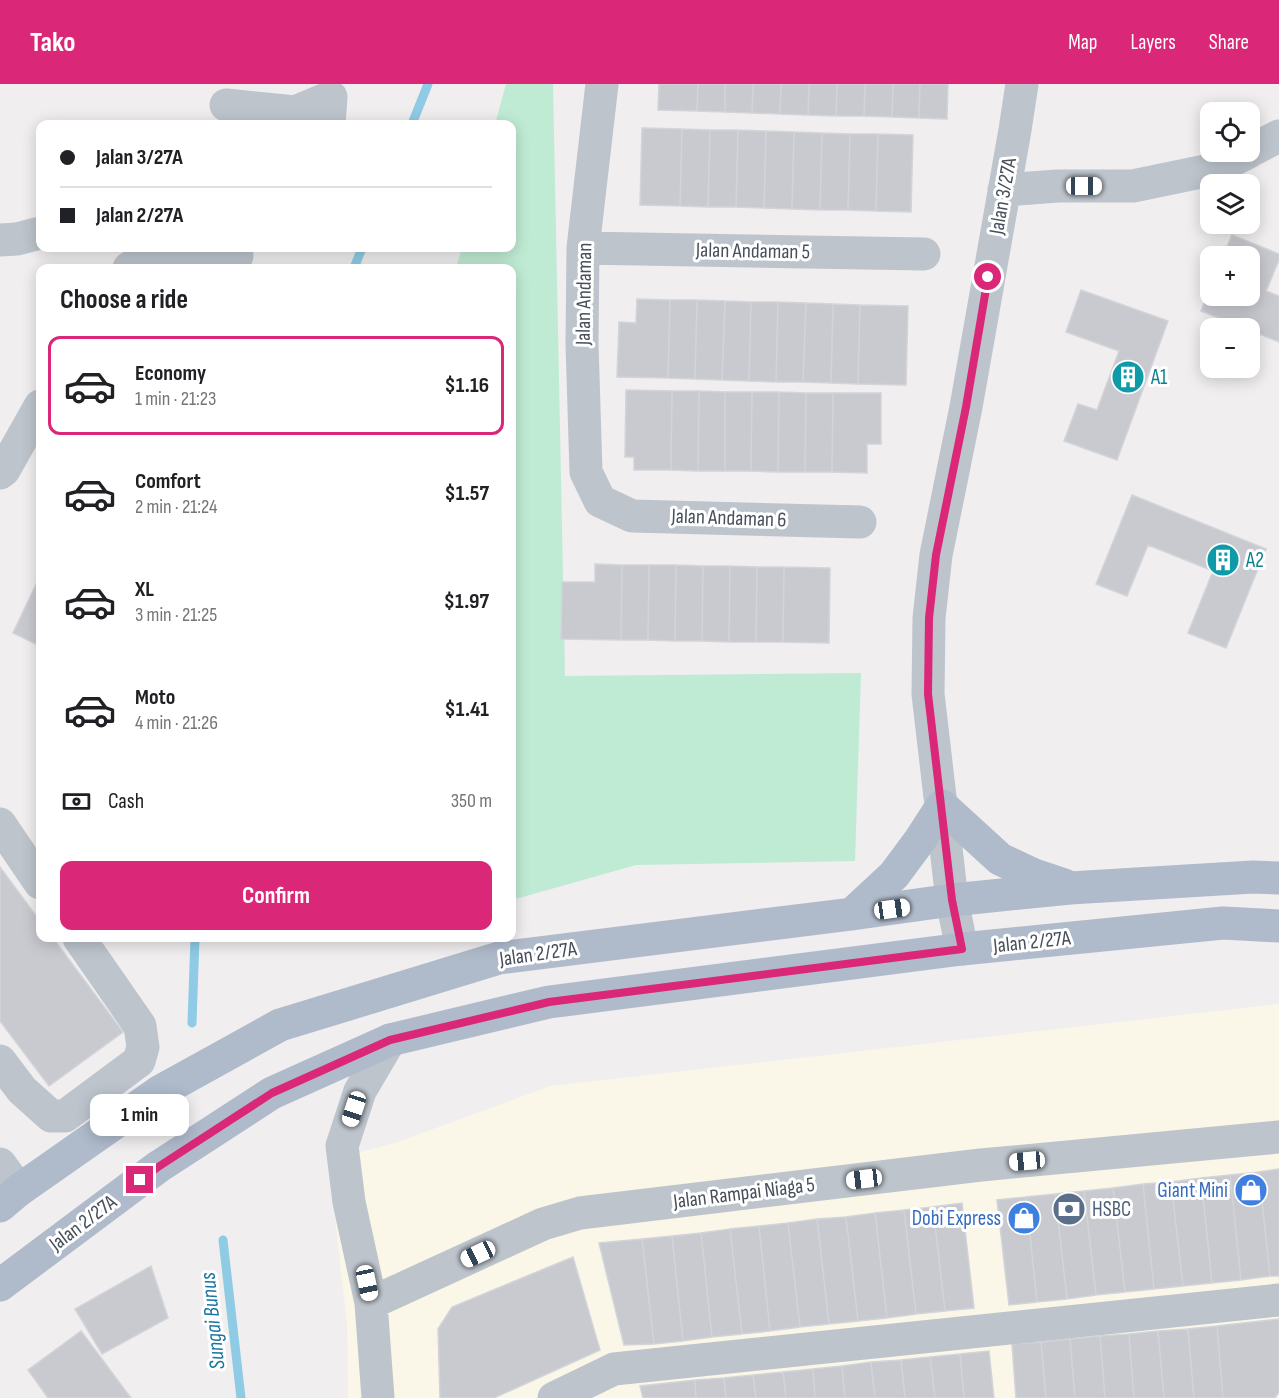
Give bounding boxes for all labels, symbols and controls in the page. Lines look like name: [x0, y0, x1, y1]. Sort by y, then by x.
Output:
text: Tako: [30, 26, 75, 59]
text: Map: [1068, 30, 1097, 55]
text: Layers: [1130, 30, 1176, 55]
text: Share: [1209, 30, 1249, 55]
map controls: [1200, 102, 1260, 378]
button: locate: [1200, 102, 1260, 162]
text: Jalan 3/27A: [96, 144, 183, 171]
street label: Jalan 3/27A: [984, 155, 1022, 237]
button: layers: [1200, 174, 1260, 234]
car: [1066, 177, 1102, 195]
text: Jalan 2/27A: [96, 202, 183, 229]
street label: Jalan Andaman 5: [695, 237, 810, 264]
street label: Jalan Andaman: [571, 243, 597, 346]
button: +: [1200, 246, 1260, 306]
route start: [974, 263, 1001, 290]
text: Choose a ride: [60, 284, 188, 316]
button: −: [1200, 318, 1260, 378]
icon: car: [63, 359, 117, 413]
building icon: A1: [1110, 359, 1146, 395]
text: Economy: [135, 360, 206, 387]
place label: A1: [1150, 365, 1168, 390]
text: $1.16: [444, 372, 489, 399]
text: 1 min · 21:23: [135, 387, 216, 411]
icon: car: [63, 467, 117, 521]
text: Comfort: [135, 468, 201, 495]
text: $1.57: [444, 480, 489, 507]
text: 2 min · 21:24: [135, 495, 217, 519]
street label: Jalan Andaman 6: [670, 503, 787, 532]
building icon: A2: [1205, 542, 1241, 578]
place label: A2: [1245, 548, 1264, 573]
icon: car: [63, 575, 117, 629]
text: XL: [135, 576, 154, 603]
text: $1.97: [444, 588, 489, 615]
text: 3 min · 21:25: [135, 603, 217, 627]
icon: car: [63, 683, 117, 737]
text: Moto: [135, 684, 175, 711]
text: $1.41: [445, 696, 489, 723]
text: 4 min · 21:26: [135, 711, 218, 735]
icon: cash: [60, 785, 93, 818]
text: Cash: [108, 788, 144, 815]
text: 350 m: [451, 789, 492, 813]
button: Confirm: [60, 861, 492, 930]
car: [873, 898, 911, 920]
street label: Jalan 2/27A: [991, 925, 1073, 959]
street label: Jalan 2/27A: [497, 936, 579, 972]
car: [340, 1089, 368, 1129]
callout: 1 min: [90, 1093, 190, 1135]
text: 1 min: [121, 1103, 158, 1127]
car: [1008, 1150, 1046, 1172]
route end: [126, 1166, 153, 1193]
car: [845, 1168, 883, 1190]
street label: Jalan Rampai Niaga 5: [671, 1172, 816, 1214]
shop icon: Giant Mini: [1233, 1172, 1269, 1208]
place label: Giant Mini: [1157, 1178, 1228, 1203]
street label: Jalan 2/27A: [44, 1189, 122, 1257]
bank icon: HSBC: [1051, 1191, 1087, 1227]
place label: HSBC: [1092, 1197, 1131, 1222]
shop icon: Dobi Express: [1006, 1200, 1042, 1236]
place label: Dobi Express: [912, 1206, 1001, 1231]
car: [458, 1238, 498, 1270]
car: [354, 1264, 380, 1302]
water label: Sungai Bunus: [194, 1271, 232, 1371]

